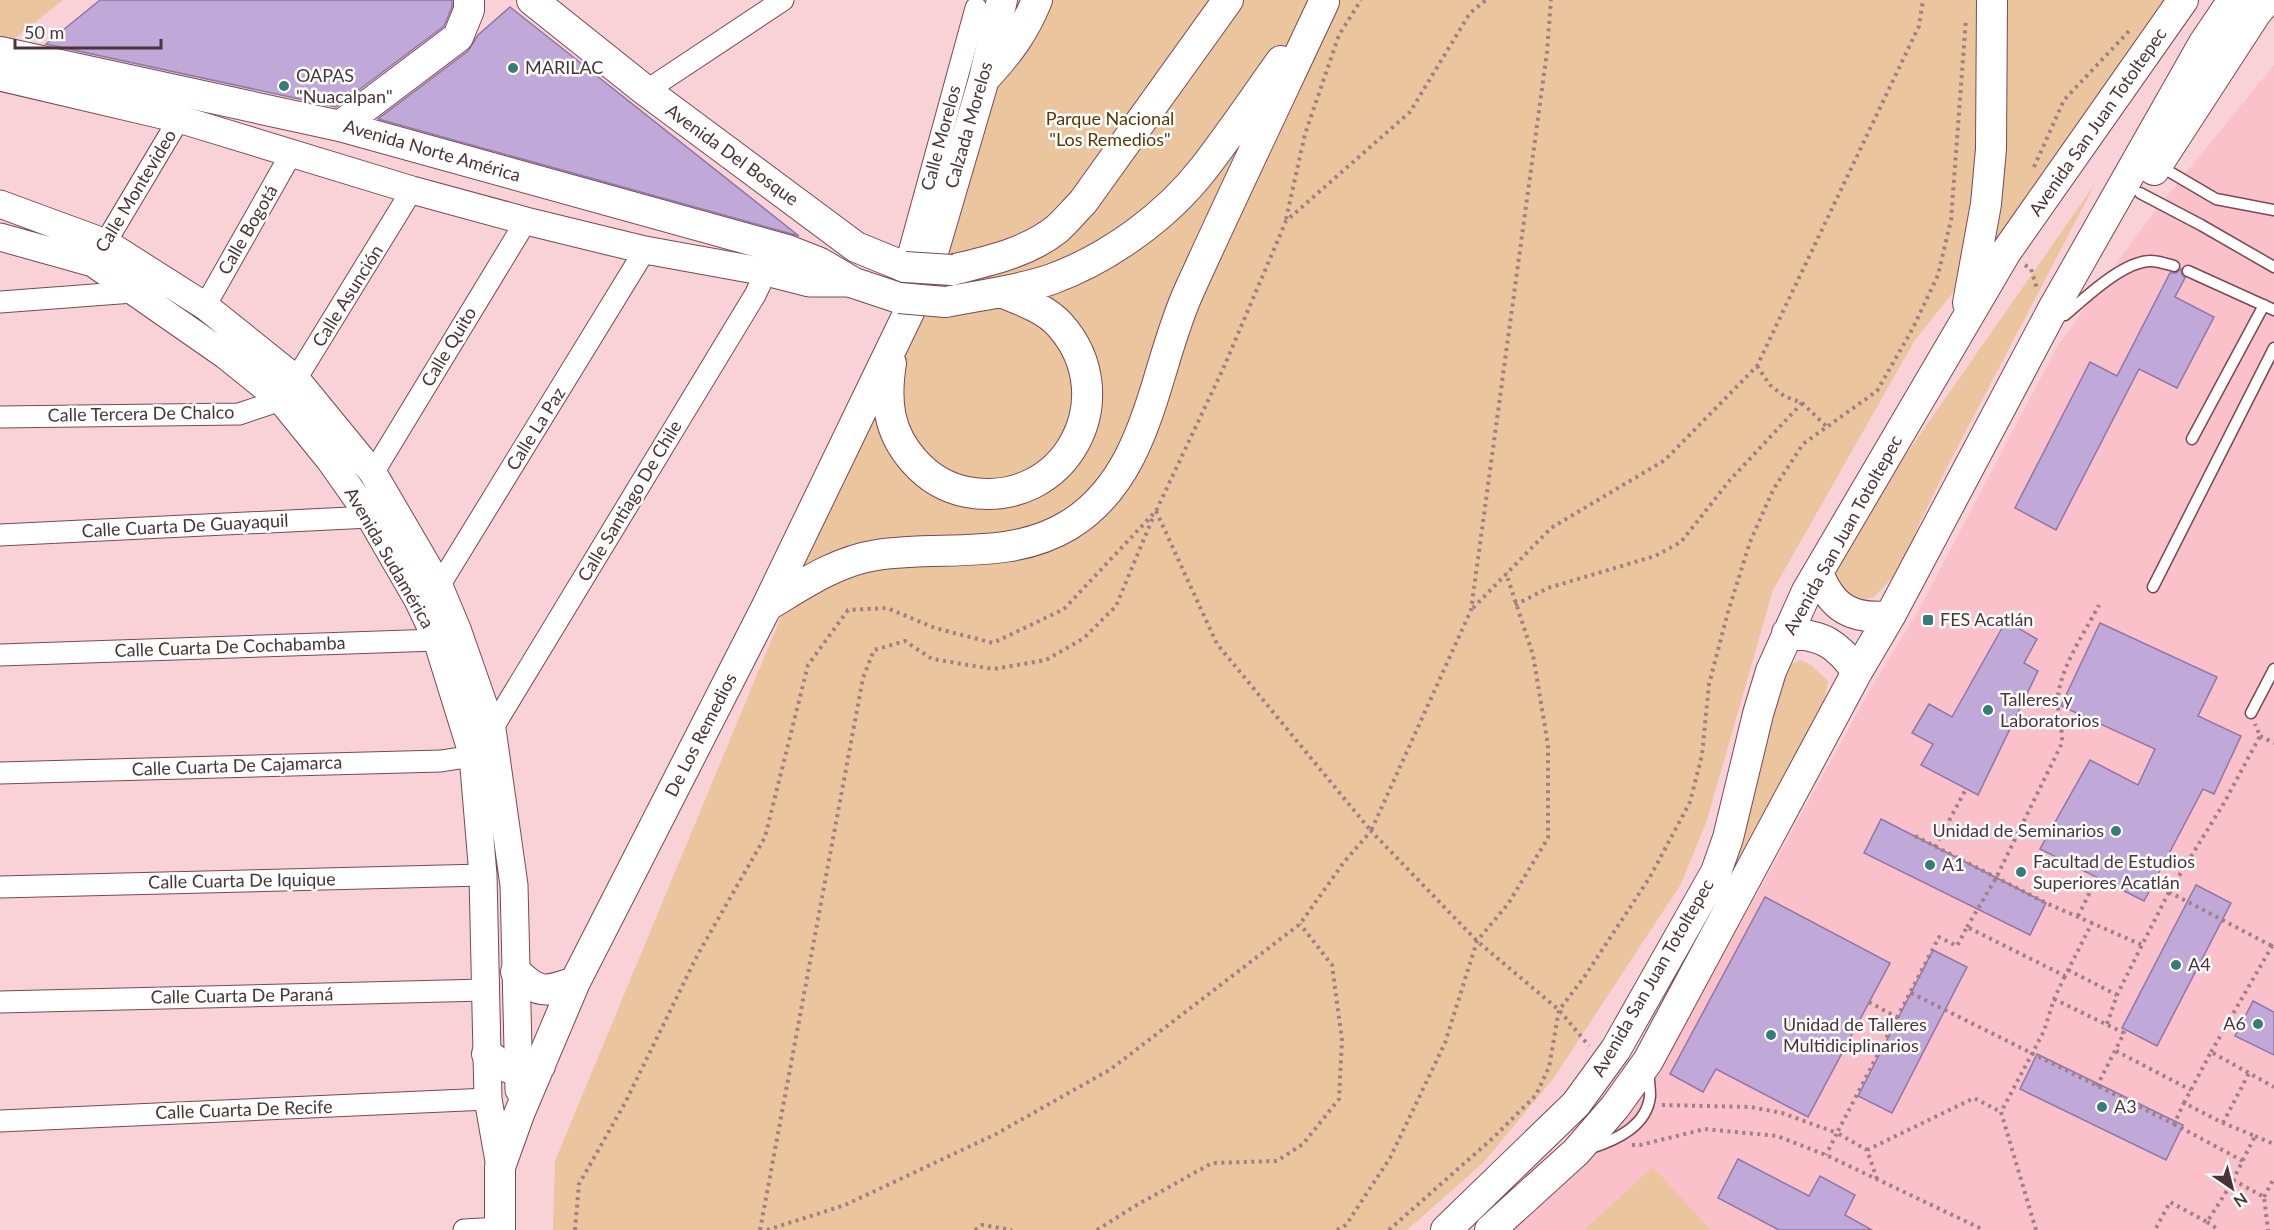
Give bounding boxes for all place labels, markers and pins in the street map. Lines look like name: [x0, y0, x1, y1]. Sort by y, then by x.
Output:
place label: MARILAC: [525, 56, 603, 78]
marker: MARILAC: [506, 61, 520, 75]
place label: OAPAS "Nuacalpan": [296, 64, 393, 107]
marker: OAPAS "Nuacalpan": [277, 79, 291, 93]
place label: FES Acatlán: [1940, 608, 2033, 630]
marker: FES Acatlán: [1921, 613, 1935, 627]
place label: Talleres y Laboratorios: [2000, 688, 2099, 731]
marker: Talleres y Laboratorios: [1981, 703, 1995, 717]
place label: Unidad de Seminarios: [1933, 819, 2104, 841]
marker: Unidad de Seminarios: [2109, 824, 2123, 838]
place label: Facultad de Estudios Superiores Acatlán: [2033, 850, 2195, 893]
place label: A1: [1942, 853, 1965, 875]
marker: A1: [1923, 858, 1937, 872]
marker: Facultad de Estudios Superiores Acatlán: [2014, 865, 2028, 879]
place label: A4: [2188, 953, 2211, 975]
marker: A4: [2169, 958, 2183, 972]
place label: A6: [2223, 1012, 2246, 1034]
place label: Unidad de Talleres Multidiciplinarios: [1783, 1013, 1927, 1056]
marker: A6: [2251, 1017, 2265, 1031]
marker: Unidad de Talleres Multidiciplinarios: [1764, 1028, 1778, 1042]
place label: A3: [2114, 1095, 2137, 1117]
marker: A3: [2095, 1100, 2109, 1114]

